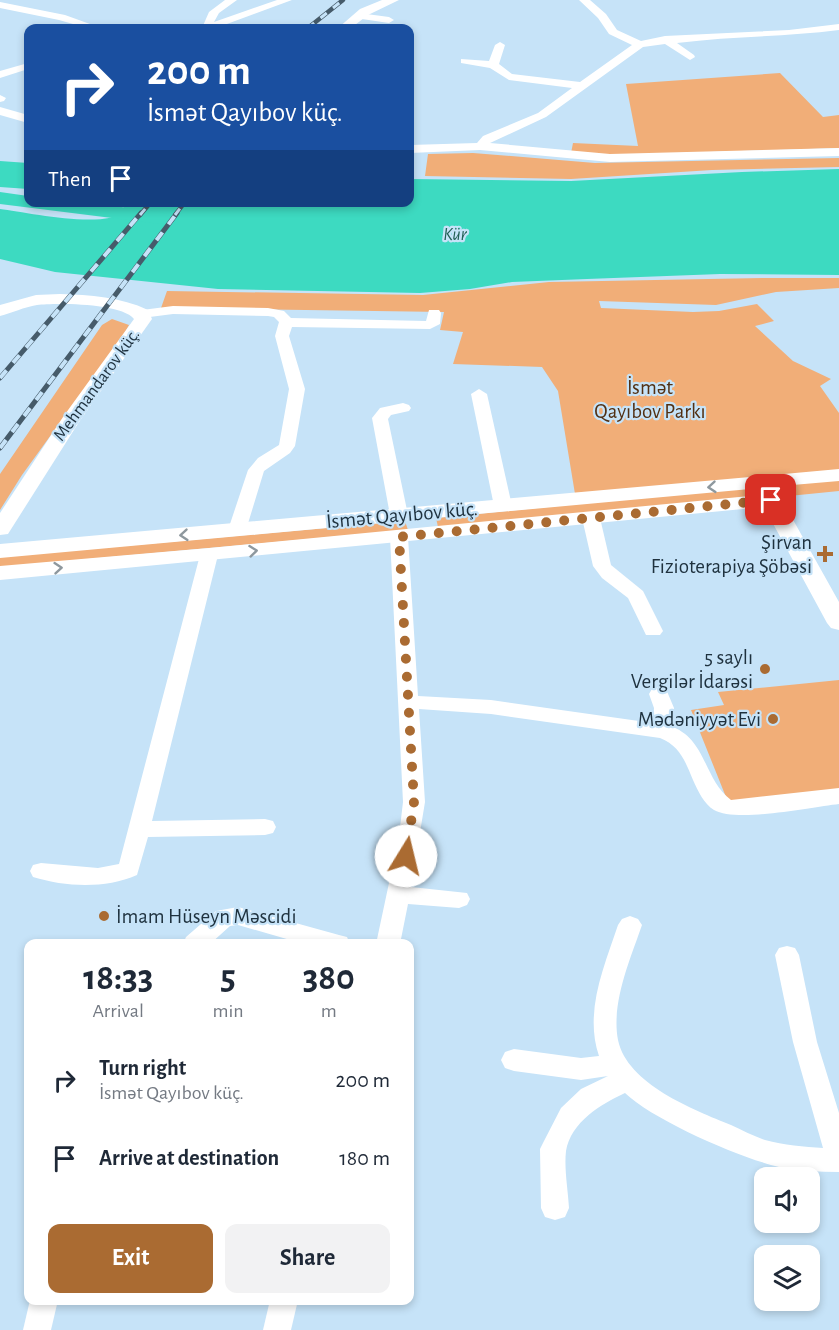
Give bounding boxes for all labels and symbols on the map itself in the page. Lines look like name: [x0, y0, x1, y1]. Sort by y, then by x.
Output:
water label: Kür: [443, 226, 468, 244]
street label: Mehmandarov küç.: [51, 326, 143, 444]
park label: İsmət Qayıbov Parkı: [594, 376, 706, 422]
pin: [745, 474, 796, 525]
one-way arrow: [708, 480, 717, 493]
street label: İsmət Qayıbov küç.: [325, 497, 479, 532]
one-way arrow: [179, 528, 188, 541]
place label: Şirvan Fizioterapiya Şöbəsi: [651, 532, 812, 577]
one-way arrow: [248, 545, 257, 558]
marker: Şirvan Fizioterapiya Şöbəsi: [816, 545, 834, 563]
one-way arrow: [54, 562, 63, 575]
place label: 5 saylı Vergilər İdarəsi: [631, 647, 753, 692]
marker: 5 saylı Vergilər İdarəsi: [758, 662, 772, 676]
place label: Mədəniyyət Evi: [638, 709, 761, 730]
marker: Mədəniyyət Evi: [766, 712, 780, 726]
position arrow: [374, 824, 438, 888]
place label: İmam Hüseyn Məscidi: [116, 905, 297, 927]
marker: İmam Hüseyn Məscidi: [97, 909, 111, 923]

